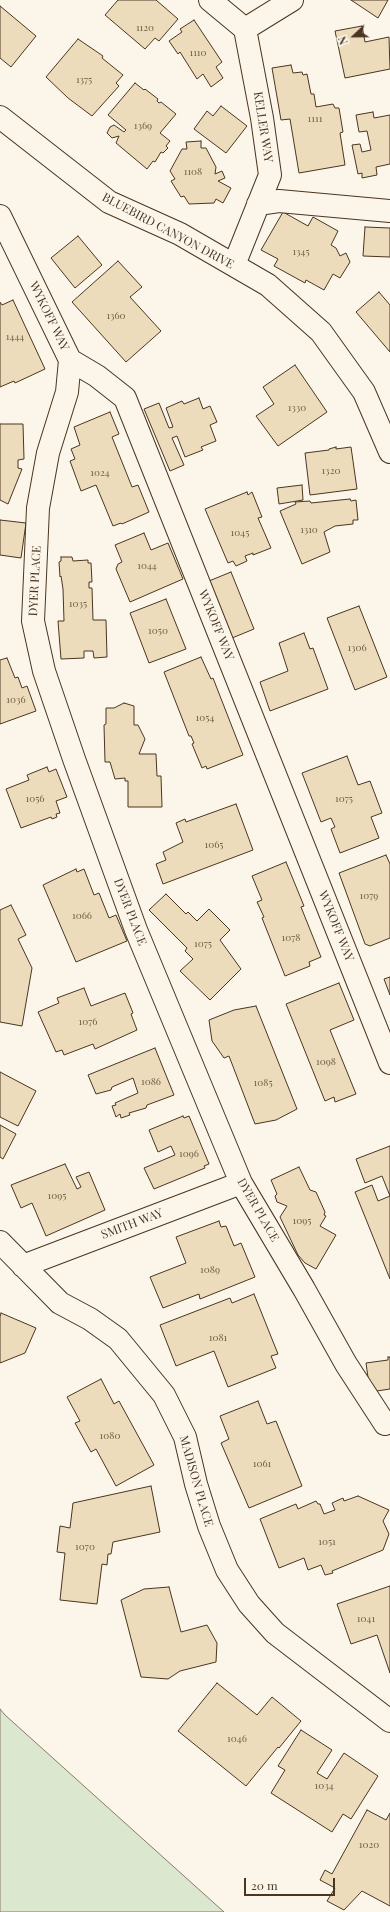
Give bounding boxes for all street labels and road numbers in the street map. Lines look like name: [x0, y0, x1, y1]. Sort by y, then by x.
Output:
street label: KELLER WAY: [250, 91, 276, 163]
street label: BLUEBIRD CANYON DRIVE: [100, 190, 236, 272]
street label: WYKOFF WAY: [26, 279, 72, 353]
street label: DYER PLACE: [26, 545, 44, 617]
street label: WYKOFF WAY: [195, 588, 237, 662]
street label: DYER PLACE: [111, 876, 149, 948]
street label: WYKOFF WAY: [315, 889, 357, 963]
street label: DYER PLACE: [234, 1176, 282, 1244]
street label: SMITH WAY: [99, 1206, 165, 1242]
street label: MADISON PLACE: [176, 1434, 216, 1528]

